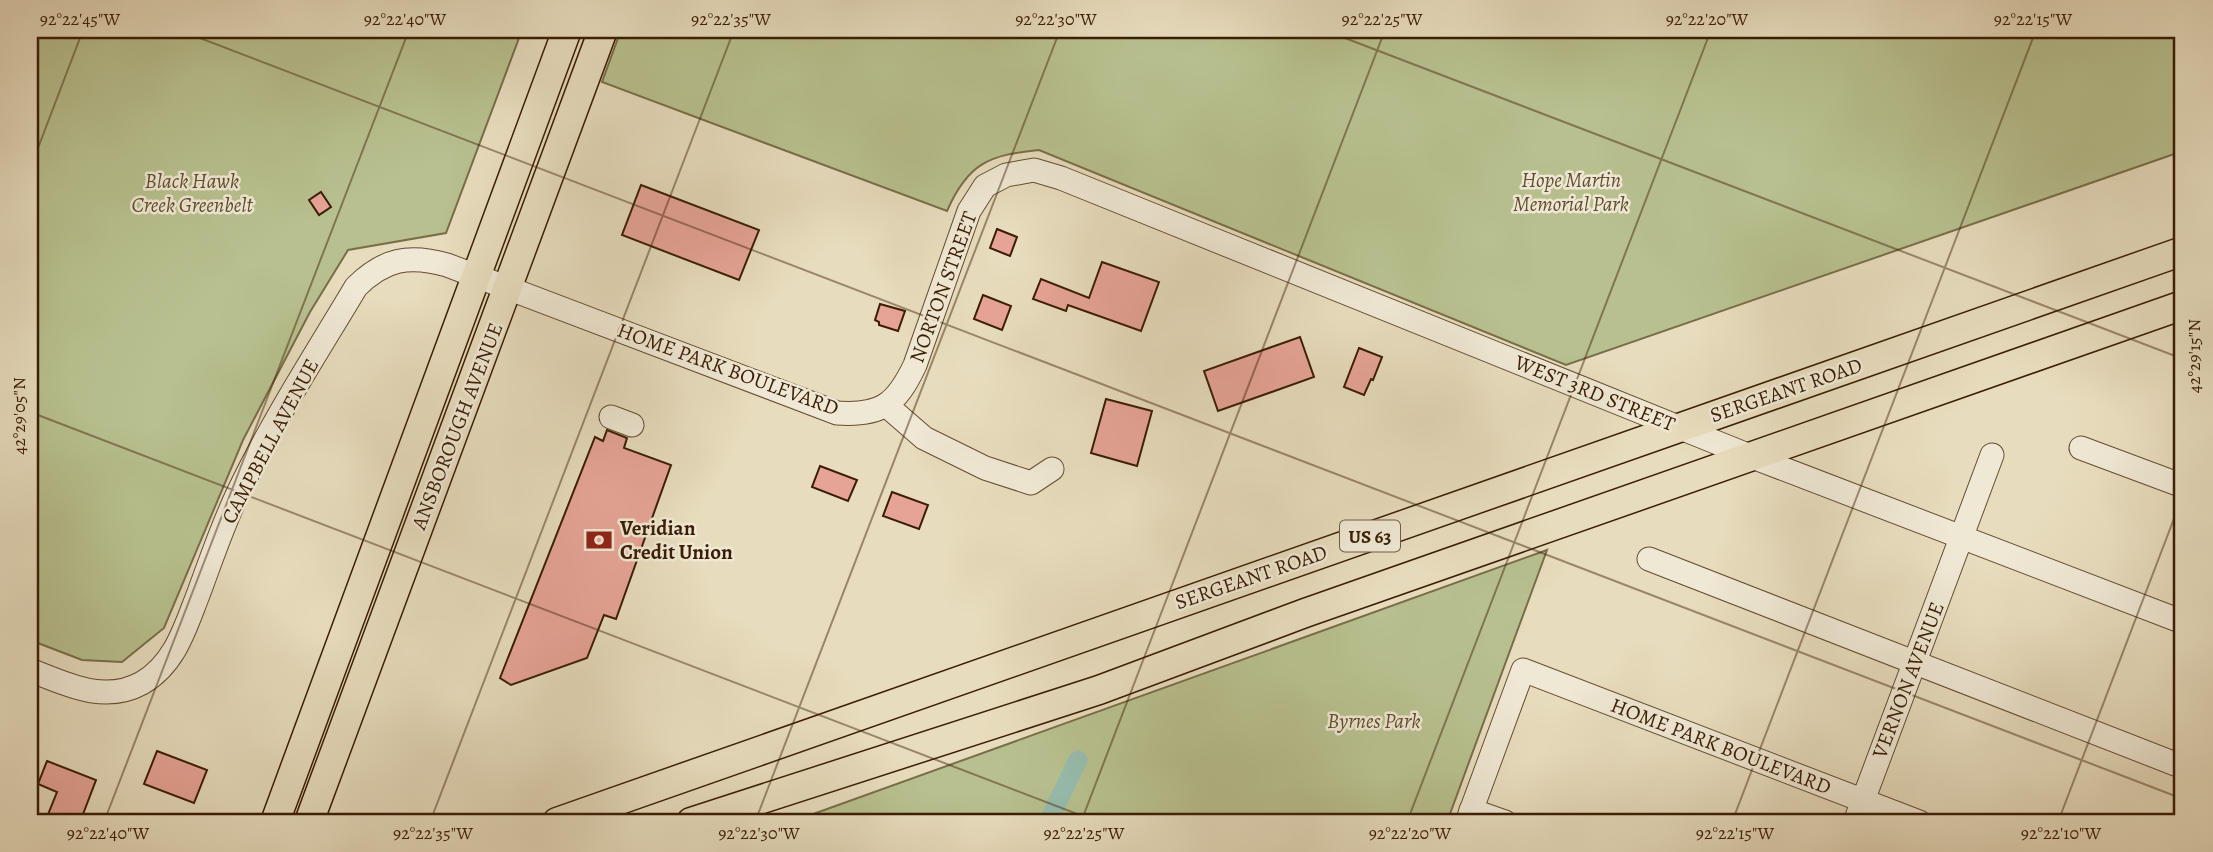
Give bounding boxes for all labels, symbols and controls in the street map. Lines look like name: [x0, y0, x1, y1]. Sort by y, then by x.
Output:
text: 92°22'45"W: [40, 7, 120, 31]
text: 92°22'40"W: [364, 7, 446, 31]
text: 92°22'35"W: [691, 7, 771, 31]
text: 92°22'30"W: [1015, 7, 1097, 31]
text: 92°22'25"W: [1342, 7, 1423, 31]
text: 92°22'20"W: [1666, 7, 1749, 31]
text: 92°22'15"W: [1994, 7, 2072, 31]
park label: Hope Martin Memorial Park: [1513, 166, 1629, 218]
park label: Black Hawk Creek Greenbelt: [131, 167, 254, 219]
street label: NORTON STREET: [903, 207, 984, 367]
street label: HOME PARK BOULEVARD: [613, 316, 843, 422]
street label: ANSBOROUGH AVENUE: [404, 319, 509, 534]
text: 42°29'15"N: [2182, 319, 2206, 393]
street label: WEST 3RD STREET: [1510, 348, 1680, 438]
street label: SERGEANT ROAD: [1706, 351, 1866, 429]
street label: CAMPBELL AVENUE: [215, 354, 325, 528]
text: 42°29'05"N: [7, 377, 31, 455]
place label: Veridian Credit Union: [619, 514, 733, 566]
road number: US 63: [1340, 520, 1400, 552]
bank icon: Veridian Credit Union: [584, 525, 614, 555]
street label: SERGEANT ROAD: [1171, 538, 1331, 616]
street label: VERNON AVENUE: [1865, 598, 1951, 763]
street label: HOME PARK BOULEVARD: [1607, 691, 1835, 801]
park label: Byrnes Park: [1327, 707, 1421, 735]
text: 92°22'40"W: [67, 821, 149, 845]
text: 92°22'35"W: [393, 821, 473, 845]
text: 92°22'30"W: [718, 821, 800, 845]
text: 92°22'25"W: [1044, 821, 1125, 845]
text: 92°22'20"W: [1369, 821, 1452, 845]
text: 92°22'15"W: [1696, 821, 1774, 845]
text: 92°22'10"W: [2021, 821, 2101, 845]

